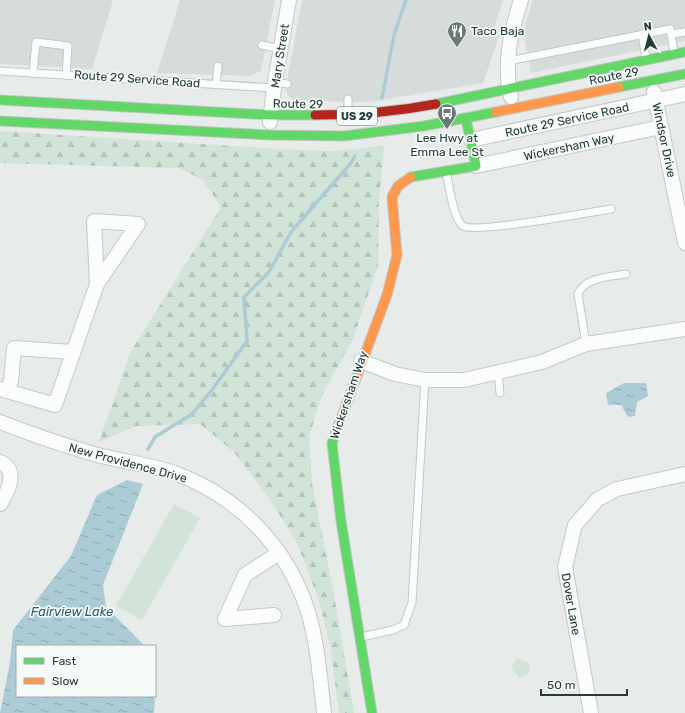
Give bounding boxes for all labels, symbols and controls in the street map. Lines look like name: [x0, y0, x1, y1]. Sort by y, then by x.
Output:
north arrow: [629, 16, 669, 56]
restaurant icon: Taco Baja: [446, 20, 468, 48]
text: N: [643, 20, 653, 34]
street label: Mary Street: [268, 23, 292, 89]
place label: Taco Baja: [471, 24, 524, 38]
street label: Route 29: [588, 64, 640, 88]
street label: Route 29 Service Road: [73, 68, 201, 90]
street label: Route 29: [273, 97, 323, 111]
street label: Route 29 Service Road: [504, 100, 630, 140]
street label: Windsor Drive: [649, 101, 679, 179]
bus stop icon: Lee Hwy at Emma Lee St: [436, 102, 458, 130]
road number: US 29: [337, 107, 377, 125]
street label: Wickersham Way: [522, 130, 616, 163]
place label: Lee Hwy at Emma Lee St: [410, 131, 484, 159]
street label: Wickersham Way: [327, 349, 371, 441]
street label: New Providence Drive: [67, 440, 189, 486]
street label: Dover Lane: [559, 572, 583, 636]
water label: Fairview Lake: [31, 604, 113, 619]
legend: [16, 645, 156, 697]
text: Fast: [52, 654, 76, 668]
scale bar: [541, 671, 627, 697]
text: Slow: [52, 674, 79, 688]
text: 50 m: [547, 678, 575, 692]

